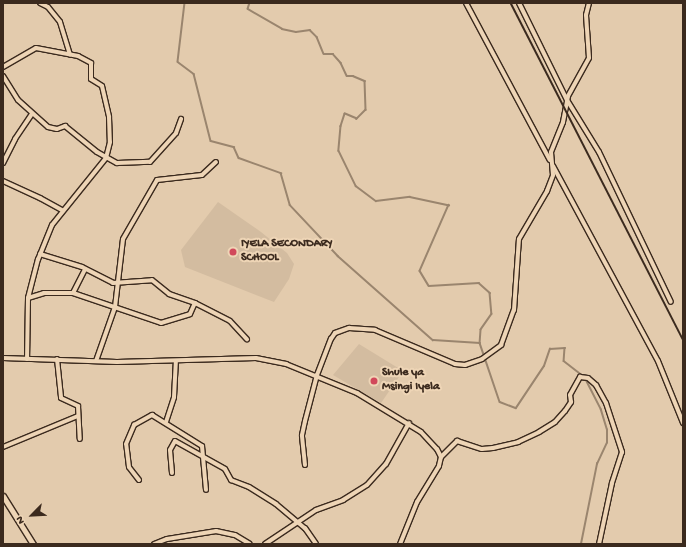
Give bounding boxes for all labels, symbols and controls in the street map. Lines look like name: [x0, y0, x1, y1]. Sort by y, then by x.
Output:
place label: IYELA SECONDARY SCHOOL: [241, 238, 333, 266]
marker: IYELA SECONDARY SCHOOL: [228, 247, 238, 257]
place label: Shule ya Msingi Iyela: [382, 367, 440, 395]
marker: Shule ya Msingi Iyela: [369, 376, 379, 386]
north arrow: [12, 495, 52, 535]
text: N: [14, 514, 28, 526]

